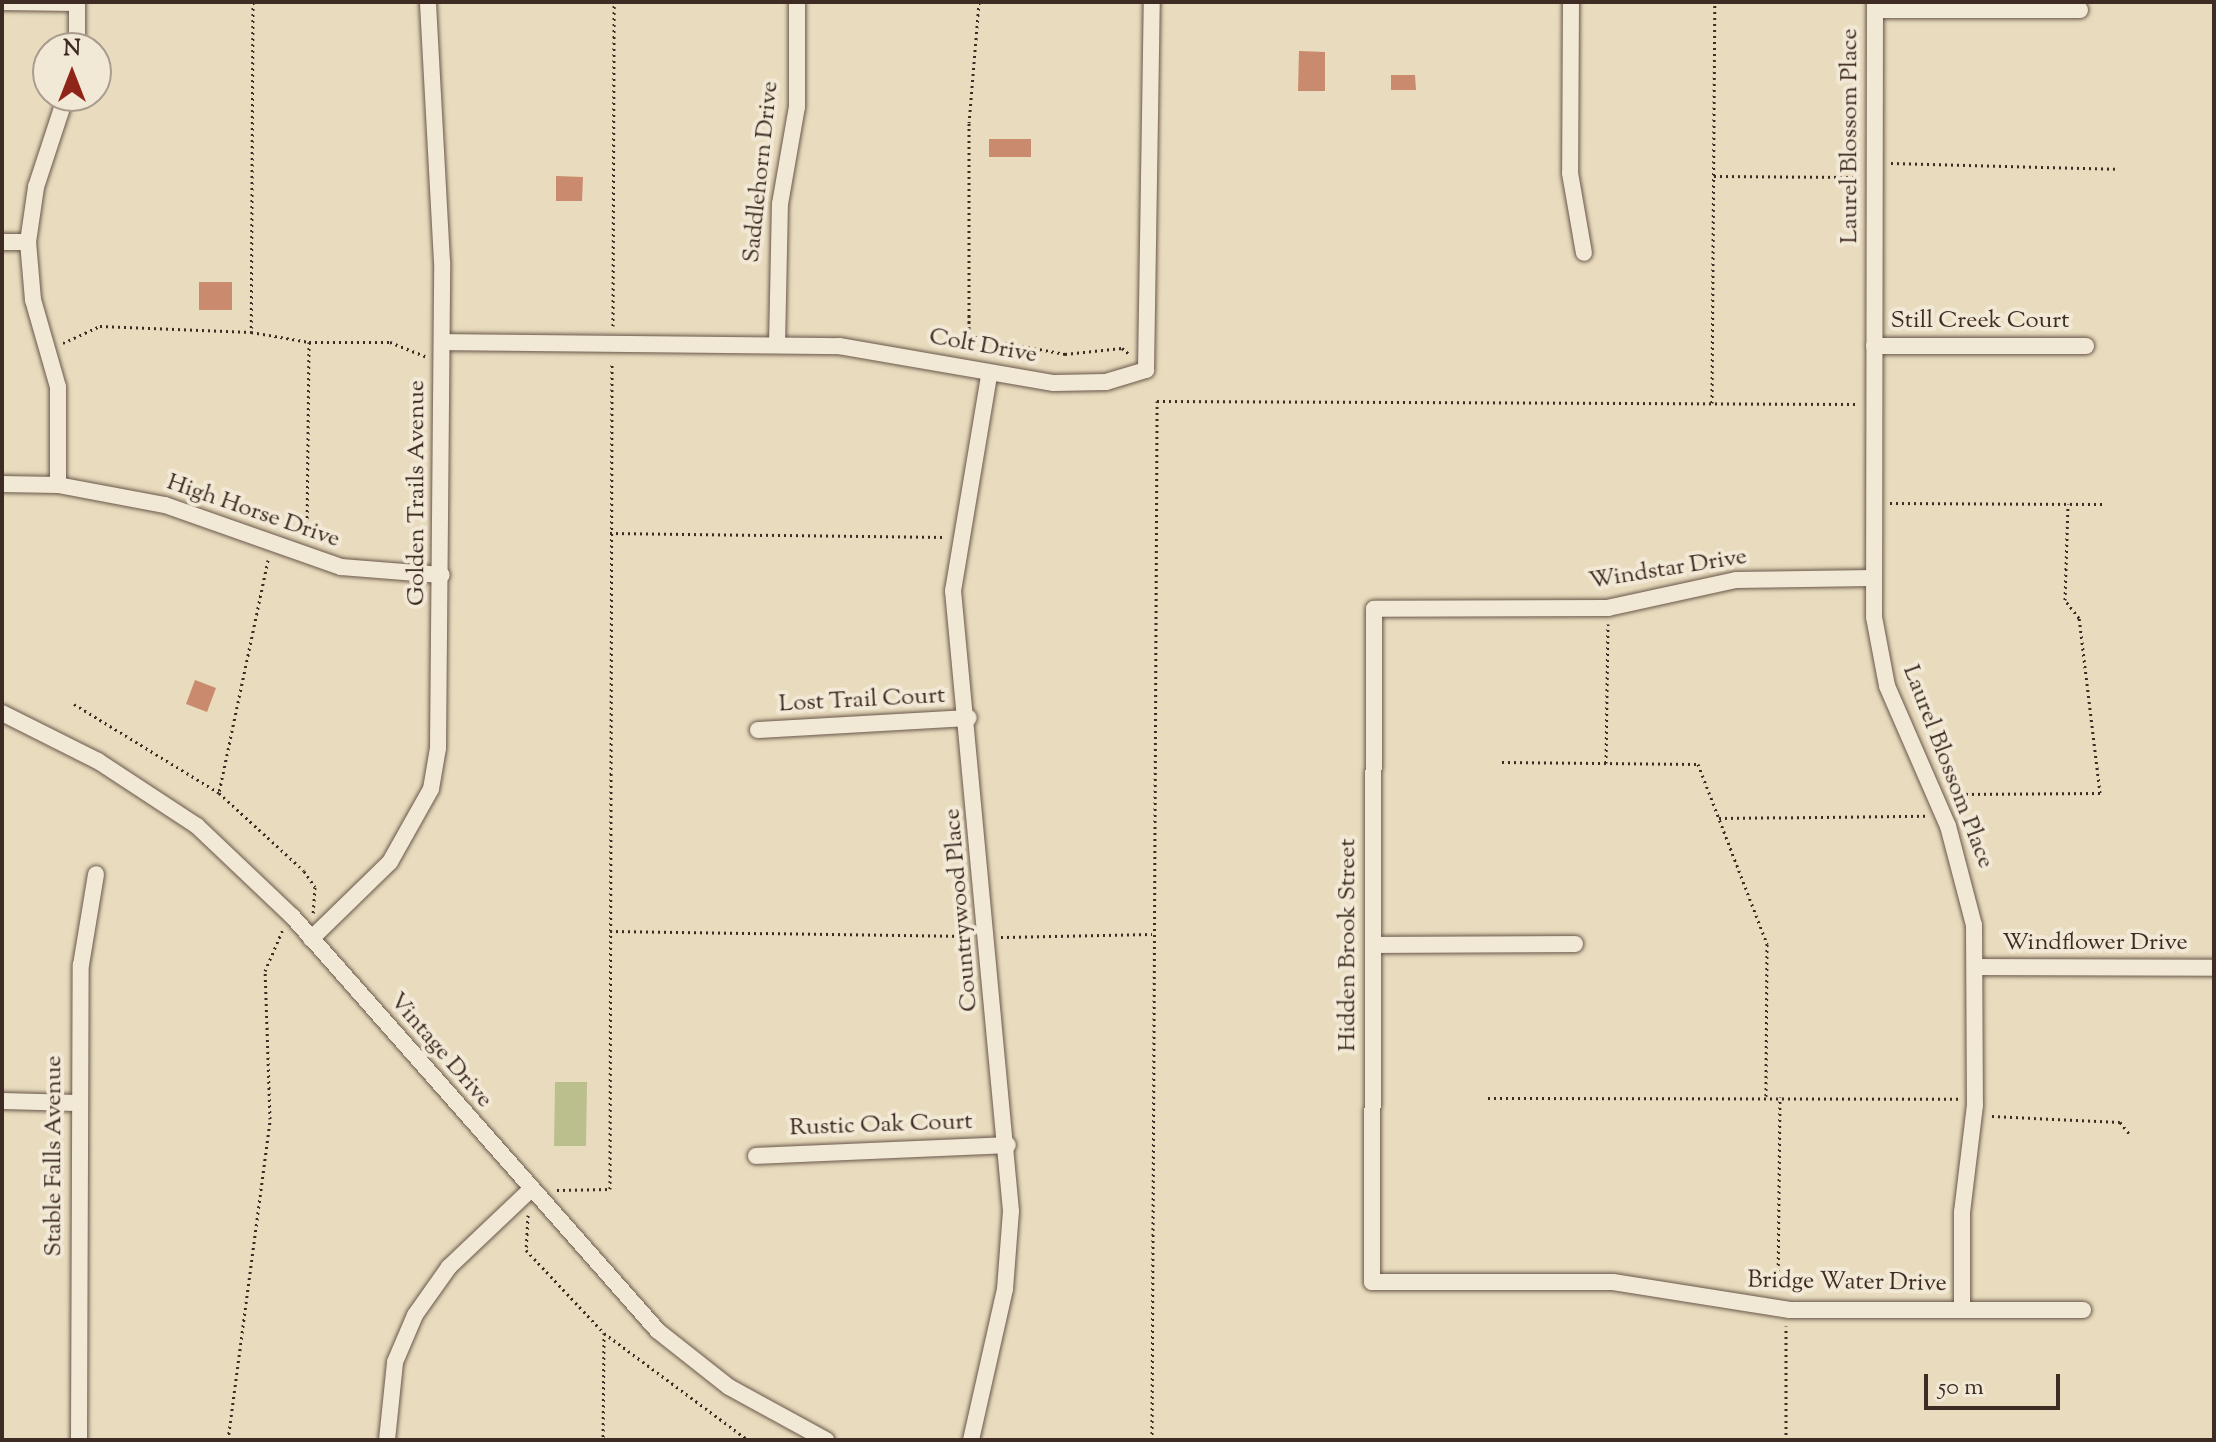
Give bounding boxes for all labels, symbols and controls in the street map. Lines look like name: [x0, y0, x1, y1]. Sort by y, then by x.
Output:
street label: Laurel Blossom Place: [1837, 28, 1865, 244]
north arrow: [32, 32, 112, 112]
text: N: [63, 34, 81, 66]
street label: Saddlehorn Drive: [738, 80, 786, 264]
street label: Still Creek Court: [1890, 308, 2070, 336]
street label: Colt Drive: [927, 323, 1039, 371]
street label: Golden Trails Avenue: [404, 380, 432, 606]
street label: High Horse Drive: [163, 469, 343, 555]
street label: Windstar Drive: [1587, 543, 1749, 597]
street label: Laurel Blossom Place: [1895, 661, 1999, 873]
street label: Lost Trail Court: [778, 682, 946, 720]
street label: Countrywood Place: [939, 807, 985, 1013]
street label: Hidden Brook Street: [1335, 838, 1363, 1052]
street label: Windflower Drive: [2002, 930, 2188, 958]
street label: Vintage Drive: [382, 987, 498, 1115]
street label: Stable Falls Avenue: [41, 1055, 69, 1257]
street label: Rustic Oak Court: [789, 1108, 973, 1144]
street label: Bridge Water Drive: [1747, 1267, 1947, 1299]
scale bar: [1928, 1358, 2064, 1408]
text: 50 m: [1938, 1371, 1984, 1405]

